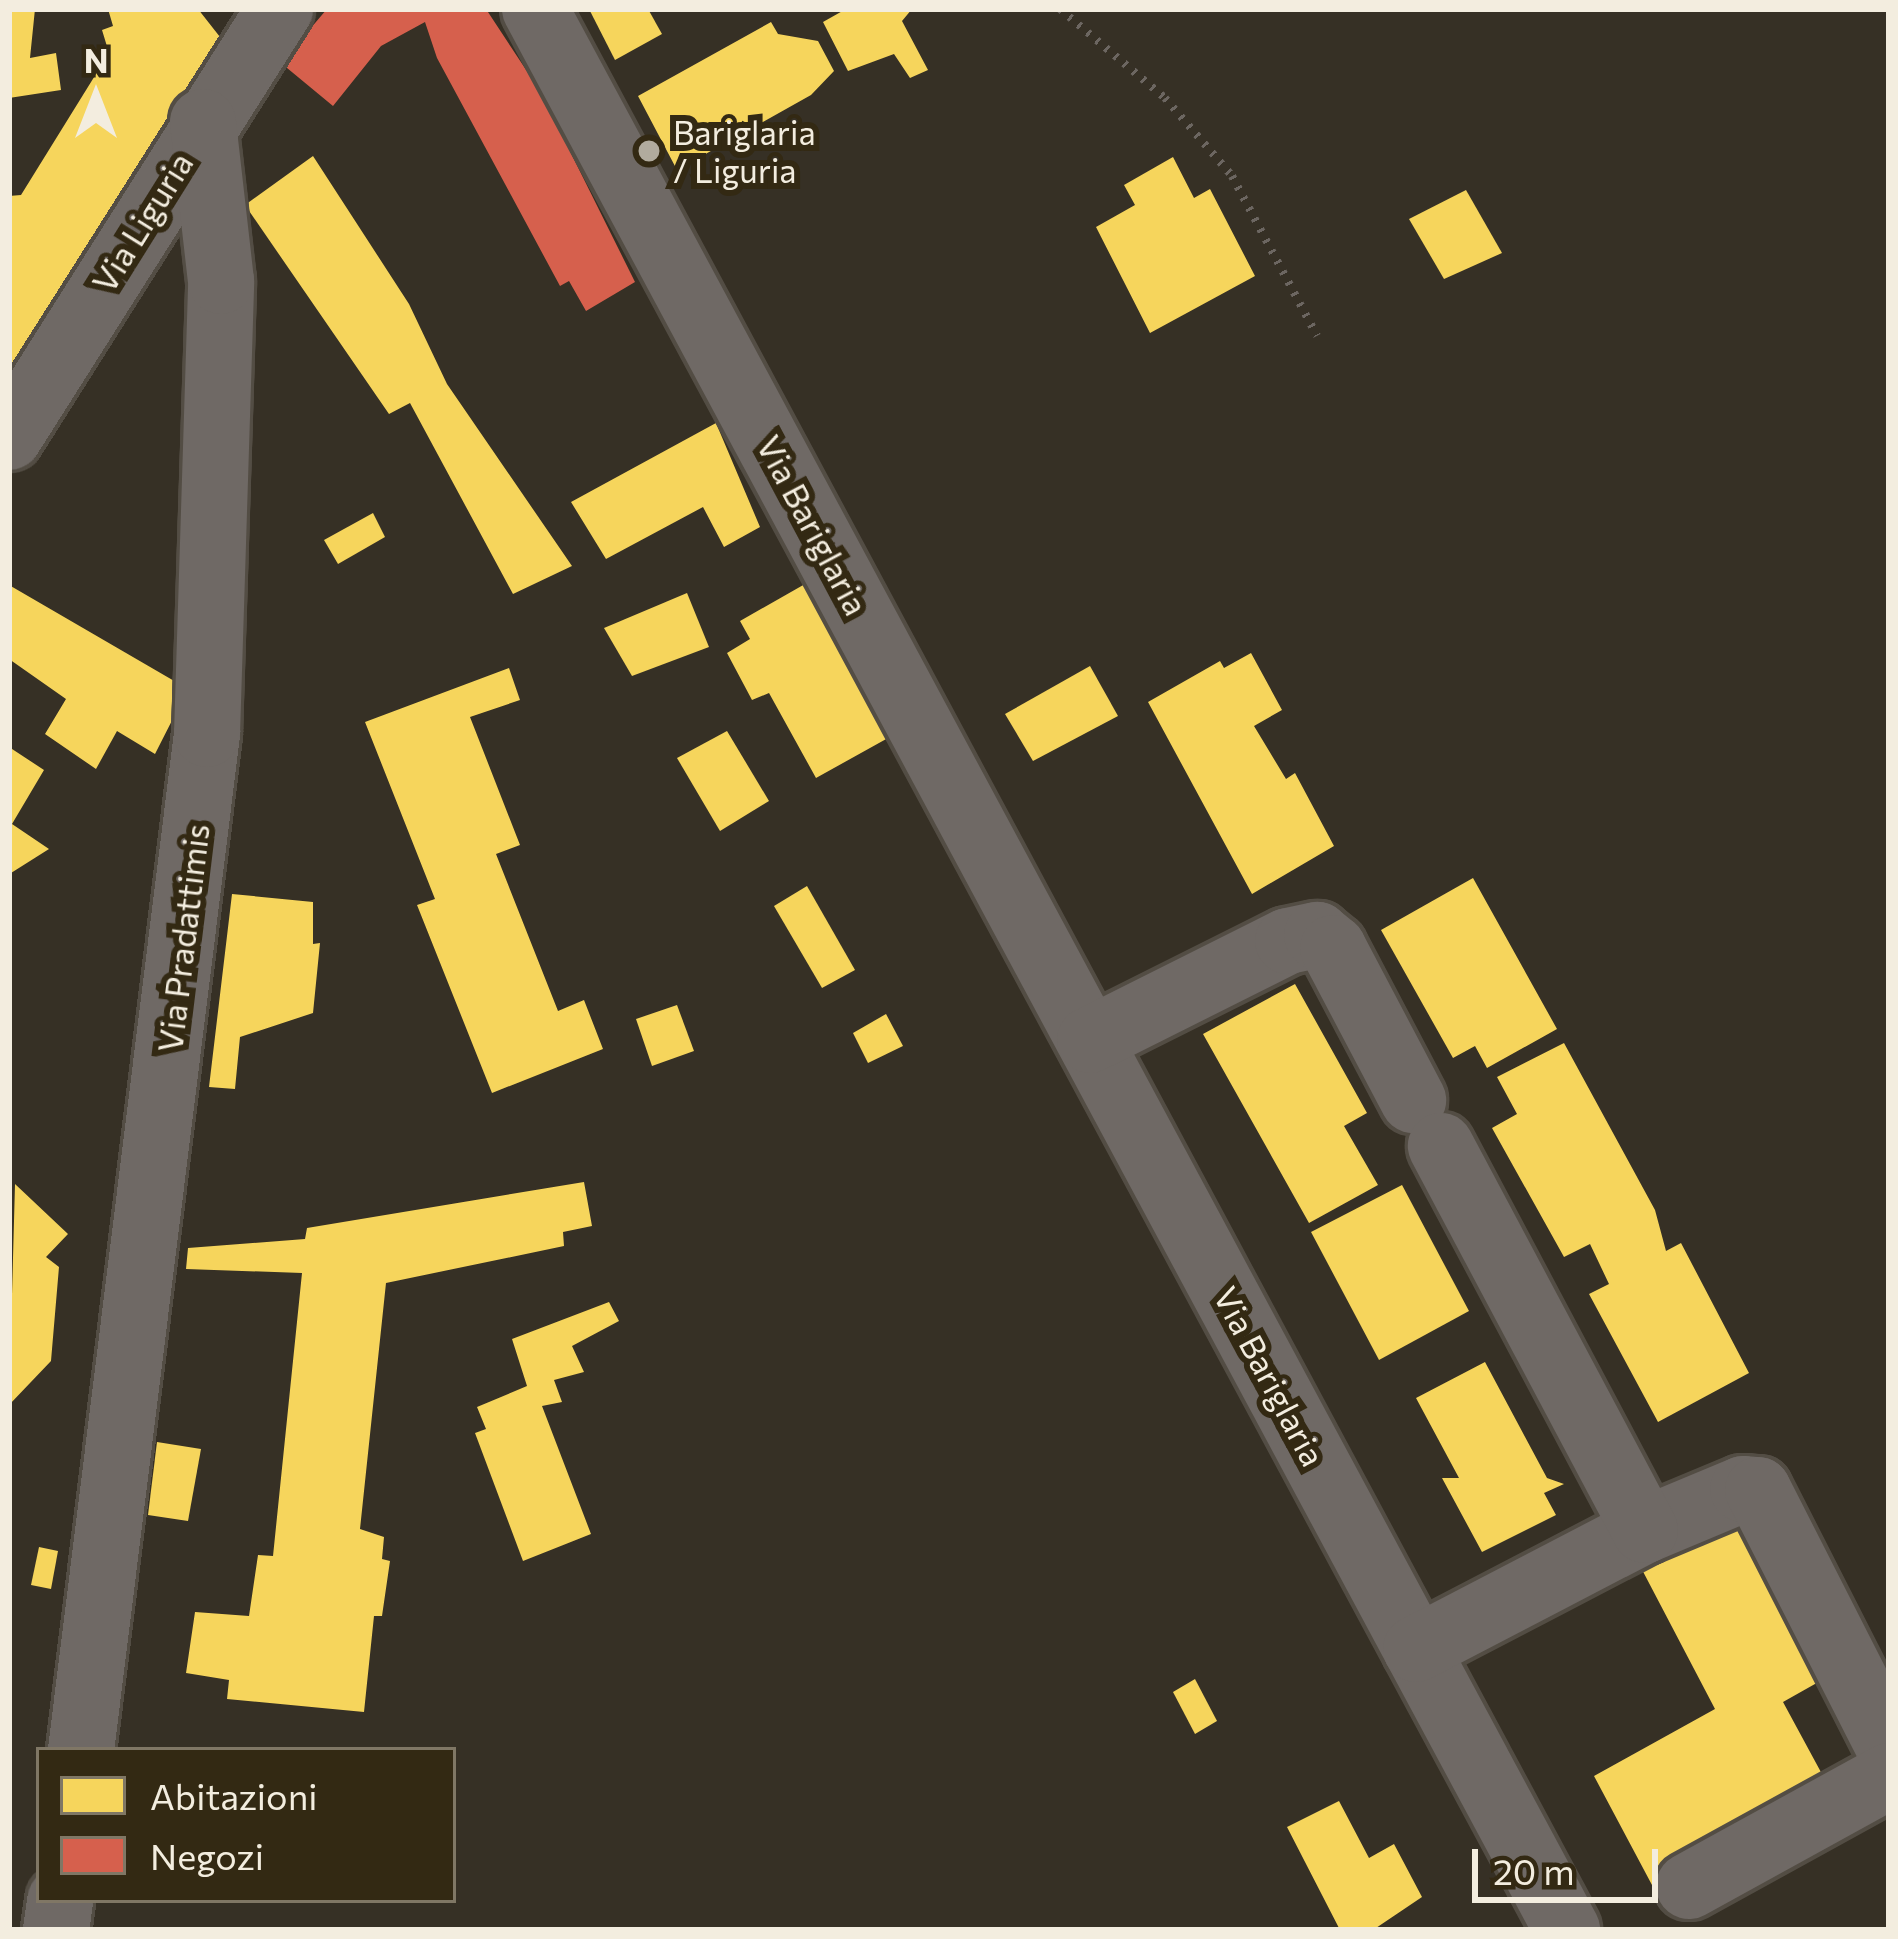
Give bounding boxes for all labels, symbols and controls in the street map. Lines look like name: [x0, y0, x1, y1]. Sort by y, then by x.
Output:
north arrow: [36, 36, 156, 156]
text: N: [84, 39, 108, 80]
place label: Bariglaria / Liguria: [673, 112, 816, 190]
marker: Bariglaria / Liguria: [636, 138, 662, 164]
street label: Via Liguria: [84, 145, 200, 299]
street label: Via Bariglaria: [749, 429, 877, 621]
street label: Via Pradattimis: [149, 822, 217, 1054]
street label: Via Bariglaria: [1206, 1280, 1334, 1472]
legend: [36, 1747, 456, 1903]
text: Abitazioni: [150, 1773, 318, 1817]
scale bar: [1478, 1825, 1664, 1899]
text: Negozi: [150, 1833, 264, 1877]
text: 20 m: [1493, 1848, 1575, 1892]

